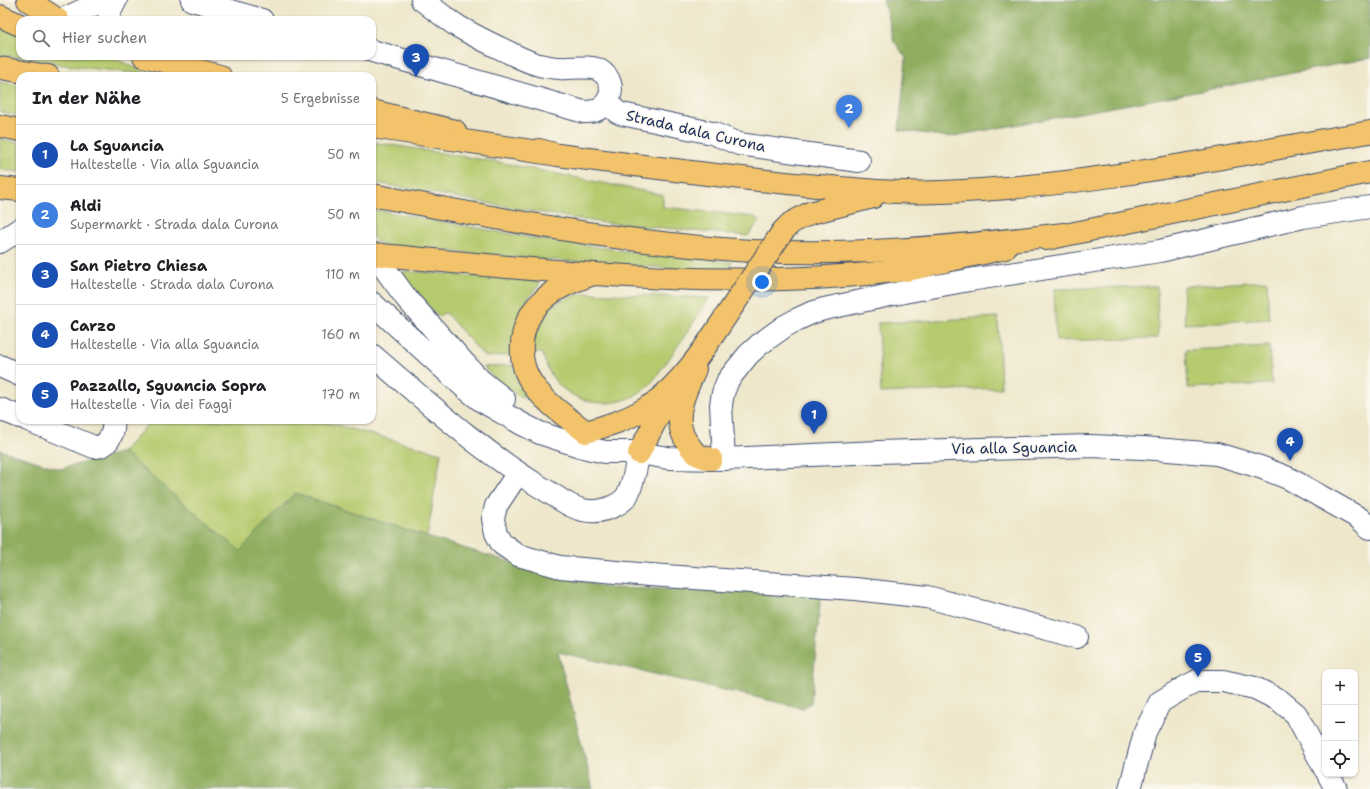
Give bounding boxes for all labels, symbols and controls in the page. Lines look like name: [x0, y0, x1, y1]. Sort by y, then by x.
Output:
search box: [16, 16, 376, 60]
icon: search: [30, 27, 52, 49]
text: Hier suchen: [62, 28, 147, 48]
pin: 3: [403, 44, 429, 77]
text: In der Nähe: [32, 87, 141, 109]
text: 5 Ergebnisse: [281, 90, 360, 107]
pin: 2: [836, 95, 862, 128]
street label: Strada dala Curona: [624, 105, 768, 157]
text: La Sguancia: [70, 136, 164, 156]
text: 1: [42, 146, 48, 163]
text: 50 m: [327, 146, 360, 163]
text: Haltestelle · Via alla Sguancia: [70, 156, 259, 173]
text: Aldi: [70, 196, 101, 216]
text: 2: [40, 206, 50, 223]
text: 50 m: [327, 206, 360, 223]
text: Supermarkt · Strada dala Curona: [70, 216, 278, 233]
text: San Pietro Chiesa: [70, 256, 207, 276]
text: 3: [40, 266, 50, 283]
text: 110 m: [325, 266, 360, 283]
your location: [752, 272, 772, 292]
text: Haltestelle · Strada dala Curona: [70, 276, 274, 293]
text: Carzo: [70, 316, 116, 336]
text: 4: [40, 326, 50, 343]
text: 160 m: [322, 326, 360, 343]
text: Haltestelle · Via alla Sguancia: [70, 336, 259, 353]
text: Pazzallo, Sguancia Sopra: [70, 376, 266, 396]
text: 5: [41, 386, 49, 403]
text: 170 m: [322, 386, 360, 403]
text: Haltestelle · Via dei Faggi: [70, 396, 232, 413]
pin: 1: [801, 401, 827, 434]
pin: 4: [1277, 428, 1303, 461]
street label: Via alla Sguancia: [951, 437, 1078, 459]
pin: 5: [1185, 644, 1211, 677]
map controls: [1322, 669, 1358, 777]
button: +: [1322, 669, 1358, 705]
button: −: [1322, 705, 1358, 741]
button: locate: [1322, 741, 1358, 777]

